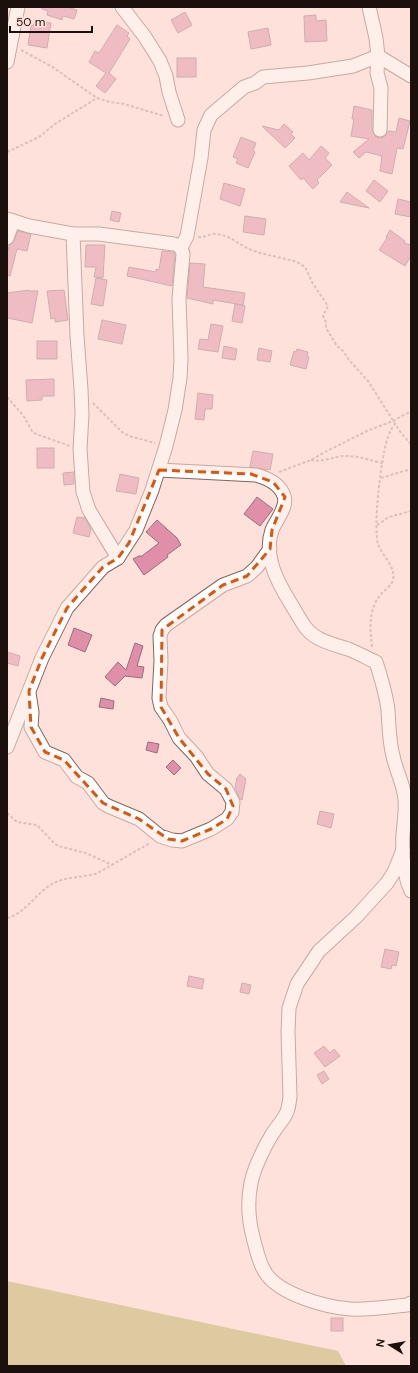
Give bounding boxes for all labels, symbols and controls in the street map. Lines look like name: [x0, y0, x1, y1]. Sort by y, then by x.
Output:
scale bar: [10, 8, 92, 34]
text: 50 m: [16, 14, 45, 30]
north arrow: [370, 1325, 410, 1365]
text: N: [373, 1338, 388, 1348]

